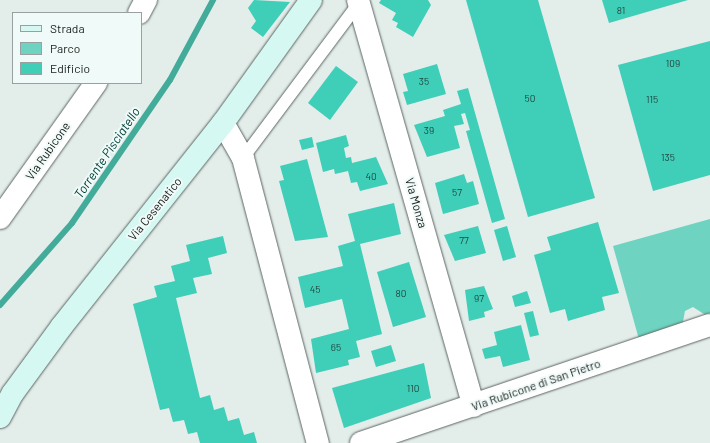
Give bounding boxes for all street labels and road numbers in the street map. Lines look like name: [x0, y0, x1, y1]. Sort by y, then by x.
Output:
street label: Via Rubicone: [23, 119, 73, 183]
street label: Via Cesenatico: [125, 175, 185, 243]
street label: Via Monza: [402, 176, 430, 230]
street label: Via Rubicone di San Pietro: [470, 356, 602, 414]

